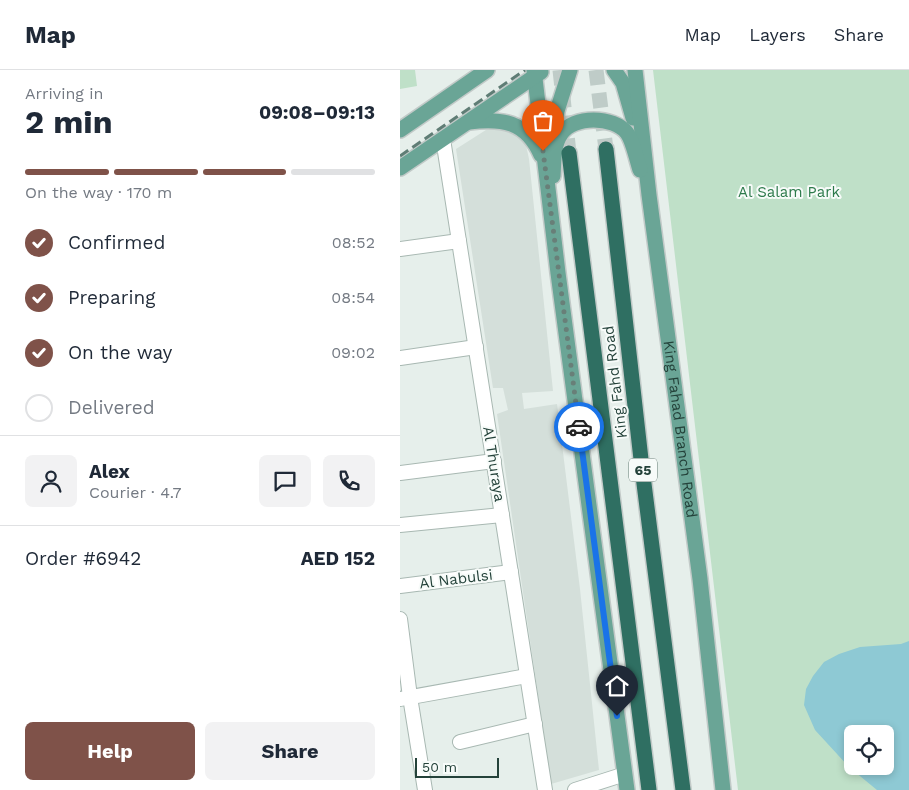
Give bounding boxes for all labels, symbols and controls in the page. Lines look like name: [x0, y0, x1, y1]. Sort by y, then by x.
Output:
text: Map: [25, 21, 76, 49]
text: Map: [684, 24, 721, 45]
text: Layers: [749, 24, 806, 45]
text: Share: [834, 24, 884, 45]
text: Arriving in: [25, 84, 103, 103]
pin: [522, 100, 564, 151]
text: 09:08–09:13: [259, 101, 375, 124]
text: 2 min: [25, 103, 113, 141]
icon: bag: [529, 107, 557, 135]
text: On the way · 170 m: [25, 183, 172, 202]
park label: Al Salam Park: [738, 183, 840, 201]
icon: check: [25, 229, 53, 257]
text: Confirmed: [68, 231, 165, 254]
text: 08:52: [332, 233, 375, 252]
icon: check: [25, 284, 53, 312]
text: Preparing: [68, 286, 155, 309]
text: 08:54: [331, 288, 375, 307]
street label: King Fahd Road: [599, 325, 631, 439]
icon: check: [25, 339, 53, 367]
street label: King Fahad Branch Road: [659, 340, 701, 519]
text: On the way: [68, 341, 172, 364]
text: 09:02: [331, 343, 375, 362]
text: Delivered: [68, 396, 155, 419]
courier: [554, 402, 604, 452]
icon: car: [565, 413, 593, 441]
street label: Al Thuraya: [479, 425, 509, 503]
button: person: [25, 455, 77, 507]
button: chat: [259, 455, 311, 507]
button: phone: [323, 455, 375, 507]
road number: 65: [629, 458, 657, 482]
text: Alex: [89, 460, 130, 483]
text: Courier · 4.7: [89, 483, 182, 502]
text: Order #6942: [25, 547, 141, 570]
text: AED 152: [301, 547, 375, 570]
street label: Al Nabulsi: [418, 566, 494, 592]
pin: [596, 665, 638, 716]
icon: home: [603, 672, 631, 700]
button: Help: [25, 722, 195, 780]
button: Share: [205, 722, 375, 780]
map controls: [844, 725, 894, 775]
button: locate: [844, 725, 894, 775]
scale bar: [415, 755, 499, 778]
text: 50 m: [422, 759, 457, 775]

